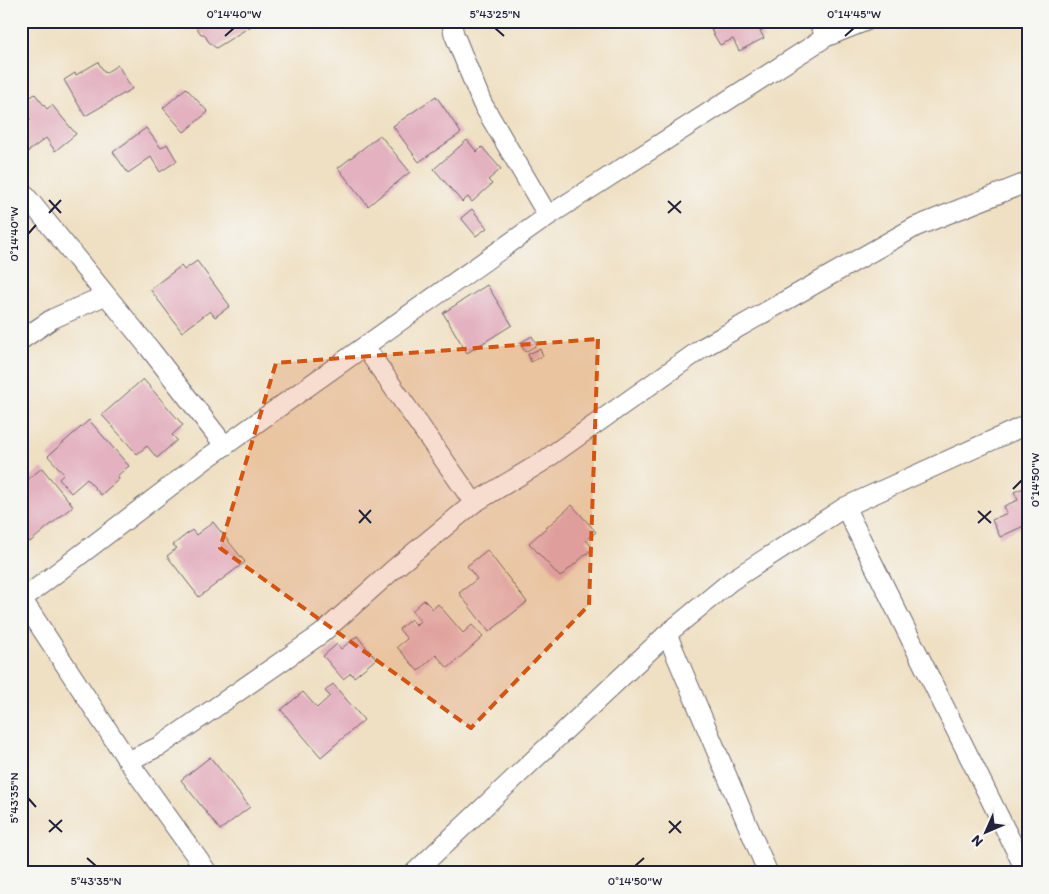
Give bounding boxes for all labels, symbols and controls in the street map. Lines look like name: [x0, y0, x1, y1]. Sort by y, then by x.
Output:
text: 0°14'40"W: [206, 7, 262, 21]
text: 5°43'25"N: [470, 7, 520, 21]
text: 0°14'45"W: [827, 7, 881, 21]
text: 0°14'40"W: [7, 206, 21, 262]
text: 0°14'50"W: [1028, 453, 1042, 507]
text: 5°43'35"N: [7, 772, 21, 824]
north arrow: [962, 806, 1012, 856]
text: N: [968, 831, 987, 850]
text: 5°43'35"N: [70, 874, 122, 888]
text: 0°14'50"W: [608, 874, 662, 888]

